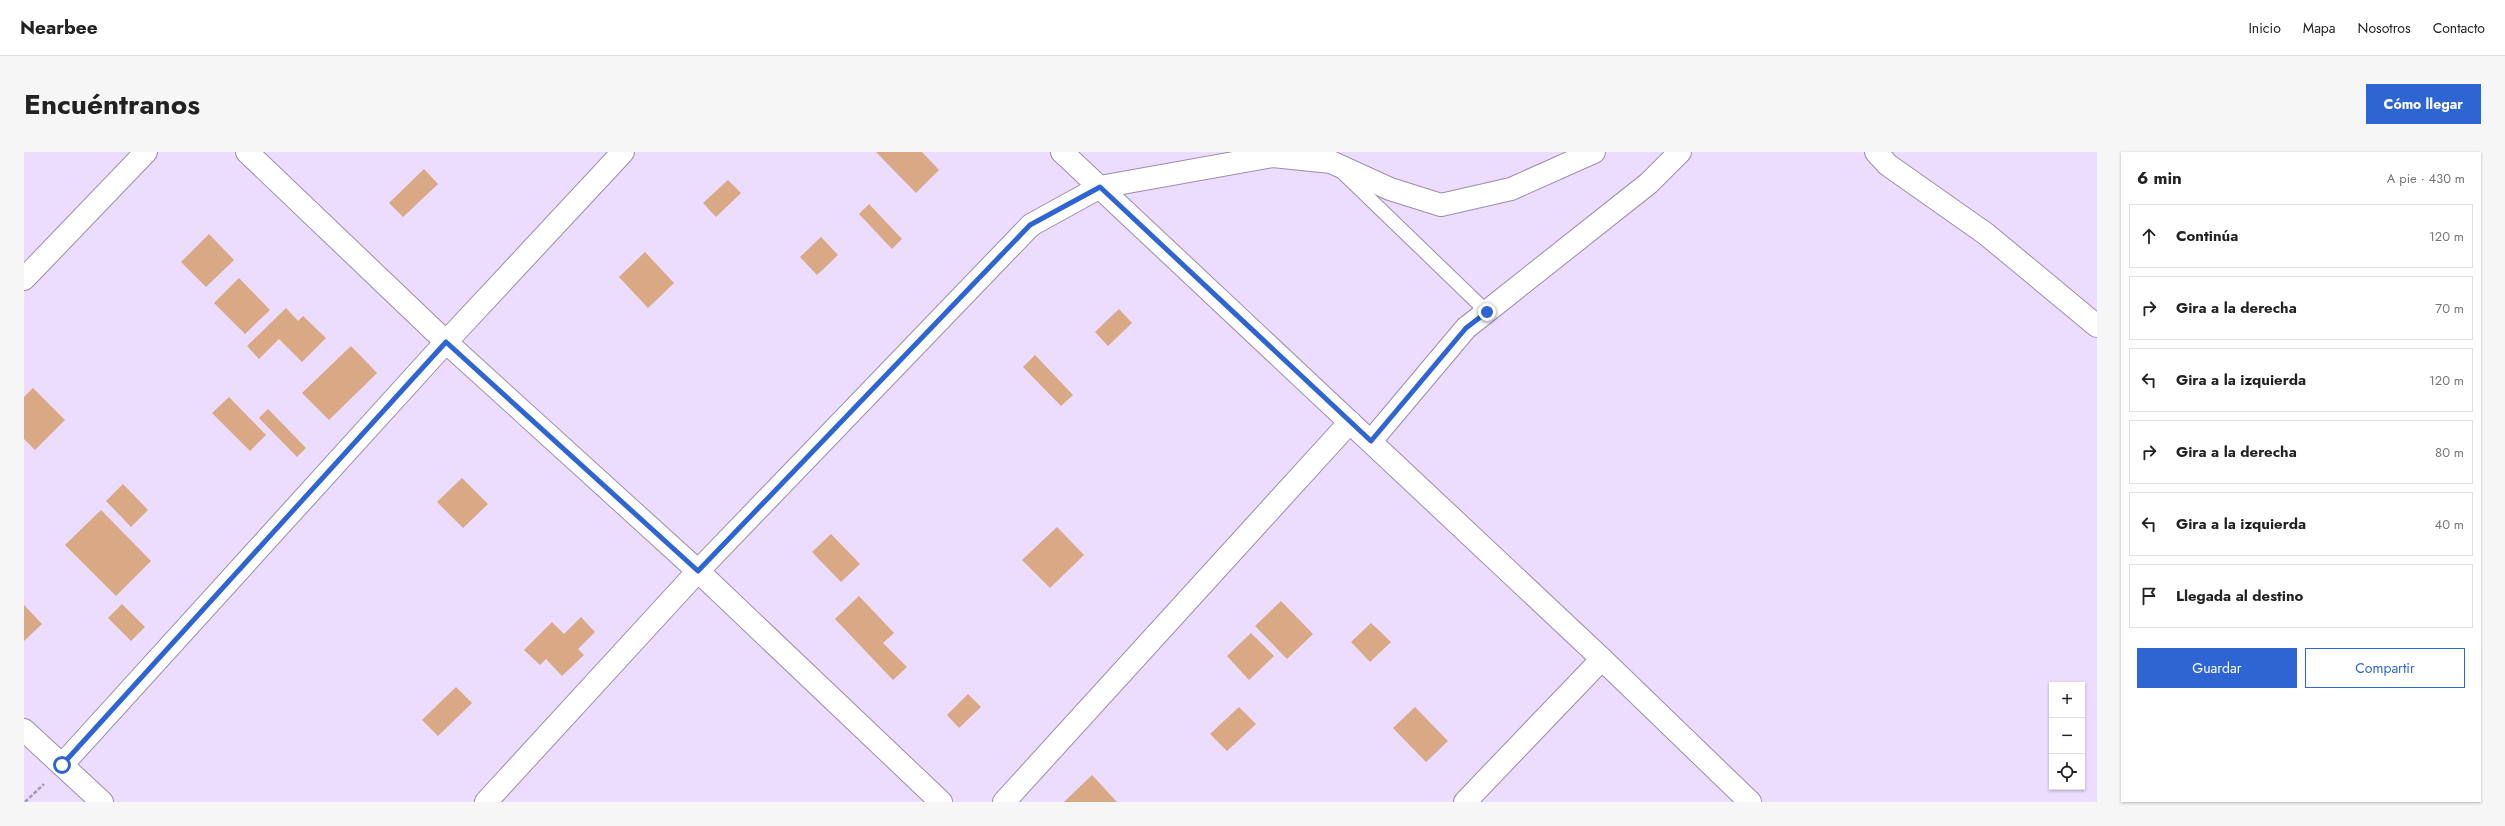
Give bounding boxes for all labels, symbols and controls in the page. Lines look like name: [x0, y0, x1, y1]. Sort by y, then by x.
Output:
text: Nearbee: [20, 14, 98, 41]
text: Inicio: [2248, 18, 2281, 38]
text: Mapa: [2303, 18, 2336, 38]
text: Nosotros: [2358, 18, 2411, 38]
text: Contacto: [2433, 18, 2485, 38]
text: Encuéntranos: [24, 84, 200, 125]
button: Cómo llegar: [2366, 84, 2481, 124]
text: 6 min: [2137, 166, 2182, 190]
text: A pie · 430 m: [2387, 169, 2465, 188]
icon: ahead: [2138, 225, 2160, 247]
text: Continúa: [2176, 225, 2238, 247]
text: 120 m: [2429, 227, 2464, 246]
icon: right: [2138, 297, 2160, 319]
text: Gira a la derecha: [2176, 297, 2297, 319]
text: 70 m: [2435, 299, 2464, 318]
route end: [1478, 303, 1496, 321]
icon: left: [2138, 369, 2160, 391]
text: Gira a la izquierda: [2176, 369, 2306, 391]
text: 120 m: [2429, 371, 2464, 390]
icon: right: [2138, 441, 2160, 463]
text: Gira a la derecha: [2176, 441, 2297, 463]
text: 80 m: [2435, 443, 2464, 462]
icon: left: [2138, 513, 2160, 535]
text: Gira a la izquierda: [2176, 513, 2306, 535]
text: 40 m: [2435, 515, 2464, 534]
icon: arrive: [2138, 585, 2160, 607]
text: Llegada al destino: [2176, 585, 2303, 607]
button: Guardar: [2137, 648, 2297, 688]
button: Compartir: [2305, 648, 2465, 688]
map controls: [2049, 682, 2085, 790]
button: +: [2049, 682, 2085, 718]
button: −: [2049, 718, 2085, 754]
button: locate: [2049, 754, 2085, 790]
route start: [53, 756, 71, 774]

